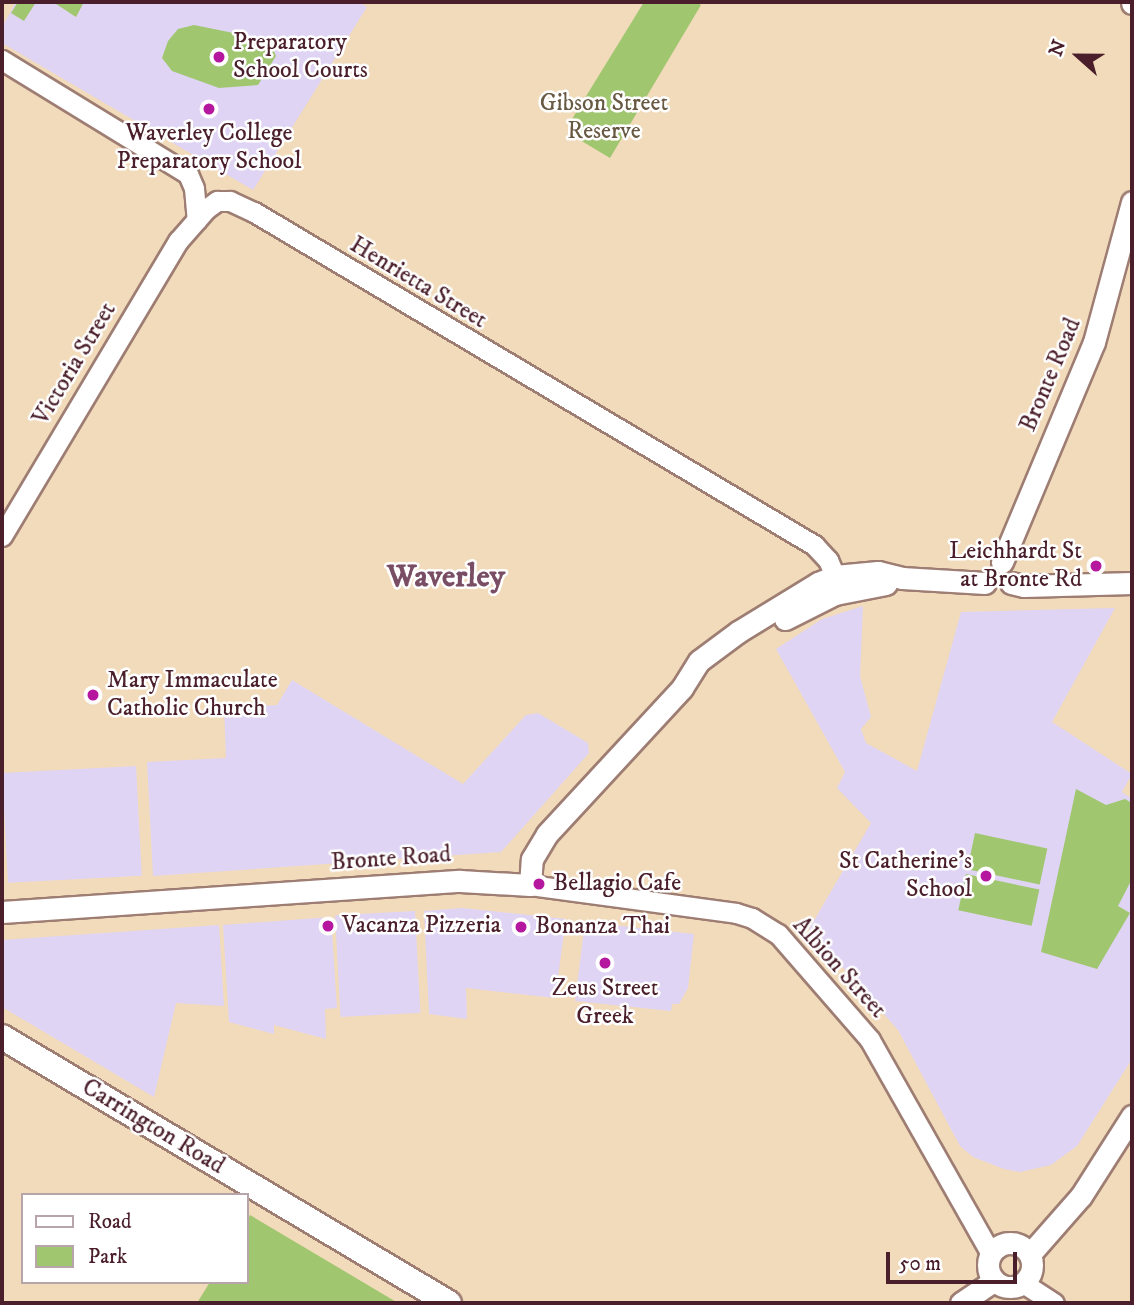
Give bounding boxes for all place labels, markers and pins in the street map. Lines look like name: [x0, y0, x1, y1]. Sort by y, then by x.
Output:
place label: Preparatory School Courts: [233, 29, 368, 85]
marker: Preparatory School Courts: [211, 49, 227, 65]
marker: Waverley College Preparatory School: [201, 101, 217, 117]
place label: Waverley College Preparatory School: [117, 120, 301, 176]
place label: Leichhardt St at Bronte Rd: [949, 538, 1082, 594]
marker: Leichhardt St at Bronte Rd: [1088, 558, 1104, 574]
place label: Mary Immaculate Catholic Church: [107, 667, 278, 723]
marker: Mary Immaculate Catholic Church: [85, 687, 101, 703]
place label: St Catherine's School: [839, 848, 972, 904]
marker: St Catherine's School: [978, 868, 994, 884]
place label: Bellagio Cafe: [553, 870, 681, 898]
marker: Bellagio Cafe: [531, 876, 547, 892]
place label: Vacanza Pizzeria: [342, 912, 501, 940]
place label: Bonanza Thai: [535, 913, 670, 941]
marker: Vacanza Pizzeria: [320, 918, 336, 934]
marker: Bonanza Thai: [513, 919, 529, 935]
marker: Zeus Street Greek: [597, 955, 613, 971]
place label: Zeus Street Greek: [552, 975, 658, 1031]

